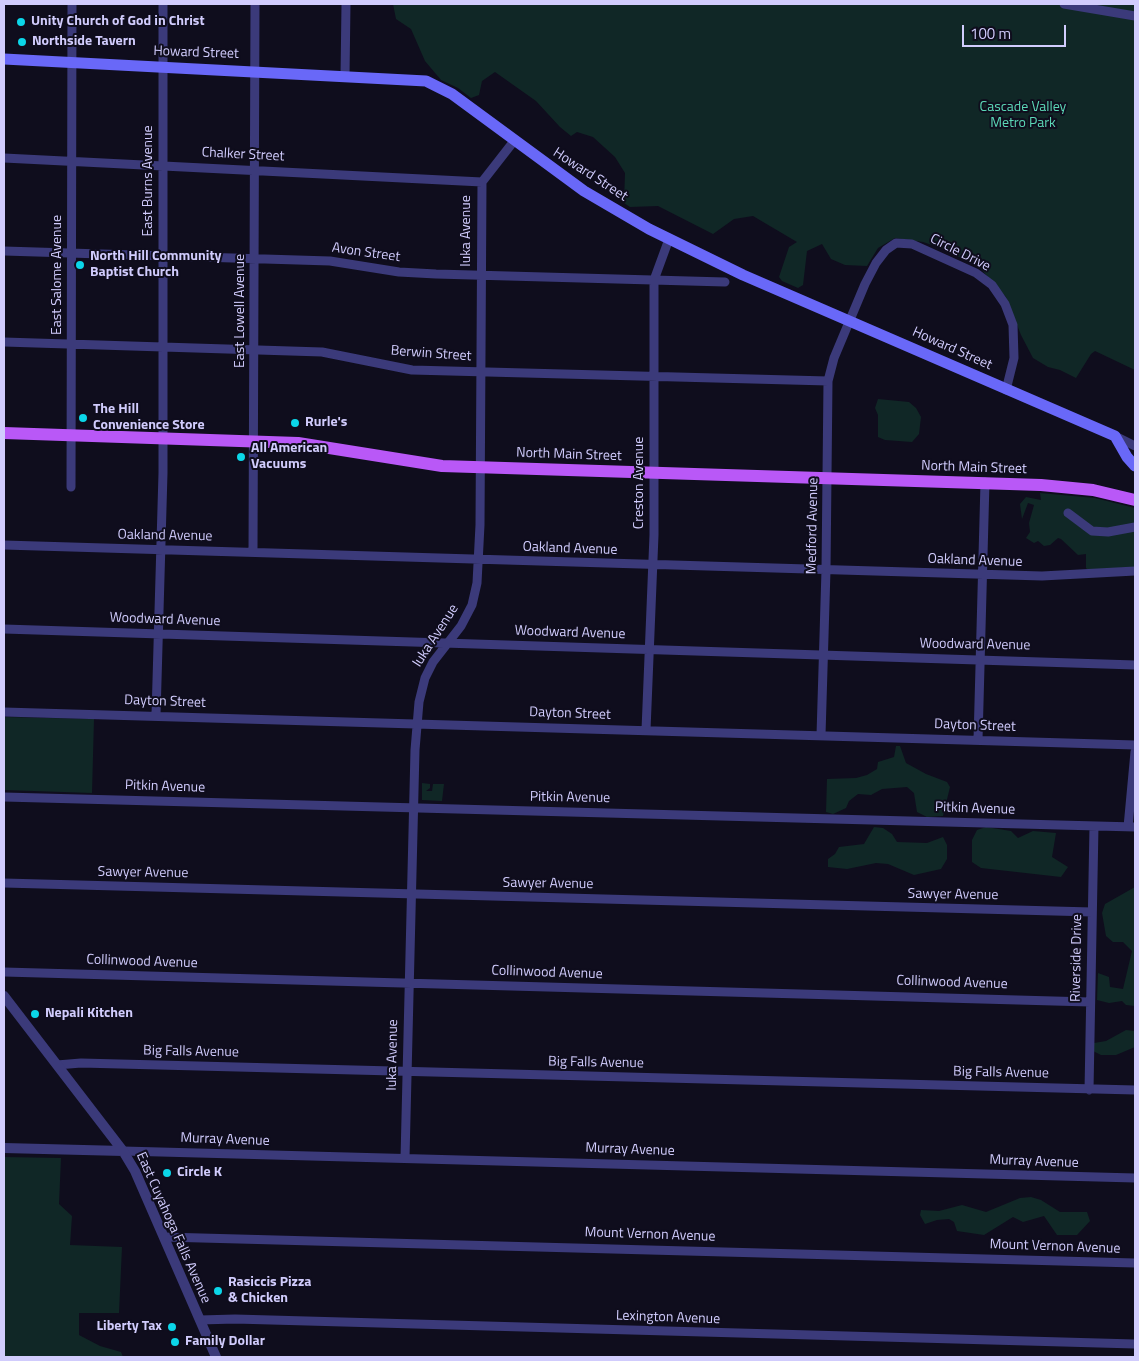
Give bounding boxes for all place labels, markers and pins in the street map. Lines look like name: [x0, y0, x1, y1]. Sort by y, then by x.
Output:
place label: Unity Church of God in Christ: [31, 14, 205, 30]
marker: Unity Church of God in Christ: [15, 16, 27, 28]
place label: Northside Tavern: [32, 34, 136, 50]
marker: Northside Tavern: [16, 36, 28, 48]
place label: North Hill Community Baptist Church: [90, 249, 222, 282]
marker: North Hill Community Baptist Church: [74, 259, 86, 271]
place label: The Hill Convenience Store: [93, 402, 205, 434]
marker: The Hill Convenience Store: [77, 412, 89, 424]
place label: Rurle's: [305, 415, 347, 431]
marker: Rurle's: [289, 417, 301, 429]
place label: All American Vacuums: [251, 441, 327, 474]
marker: All American Vacuums: [235, 451, 247, 463]
place label: Nepali Kitchen: [45, 1006, 133, 1022]
marker: Nepali Kitchen: [29, 1008, 41, 1020]
place label: Circle K: [177, 1165, 222, 1181]
marker: Circle K: [161, 1167, 173, 1179]
place label: Rasiccis Pizza & Chicken: [228, 1275, 311, 1308]
marker: Rasiccis Pizza & Chicken: [212, 1285, 224, 1297]
place label: Liberty Tax: [96, 1319, 162, 1335]
marker: Liberty Tax: [166, 1321, 178, 1333]
place label: Family Dollar: [185, 1334, 265, 1350]
marker: Family Dollar: [169, 1336, 181, 1348]

